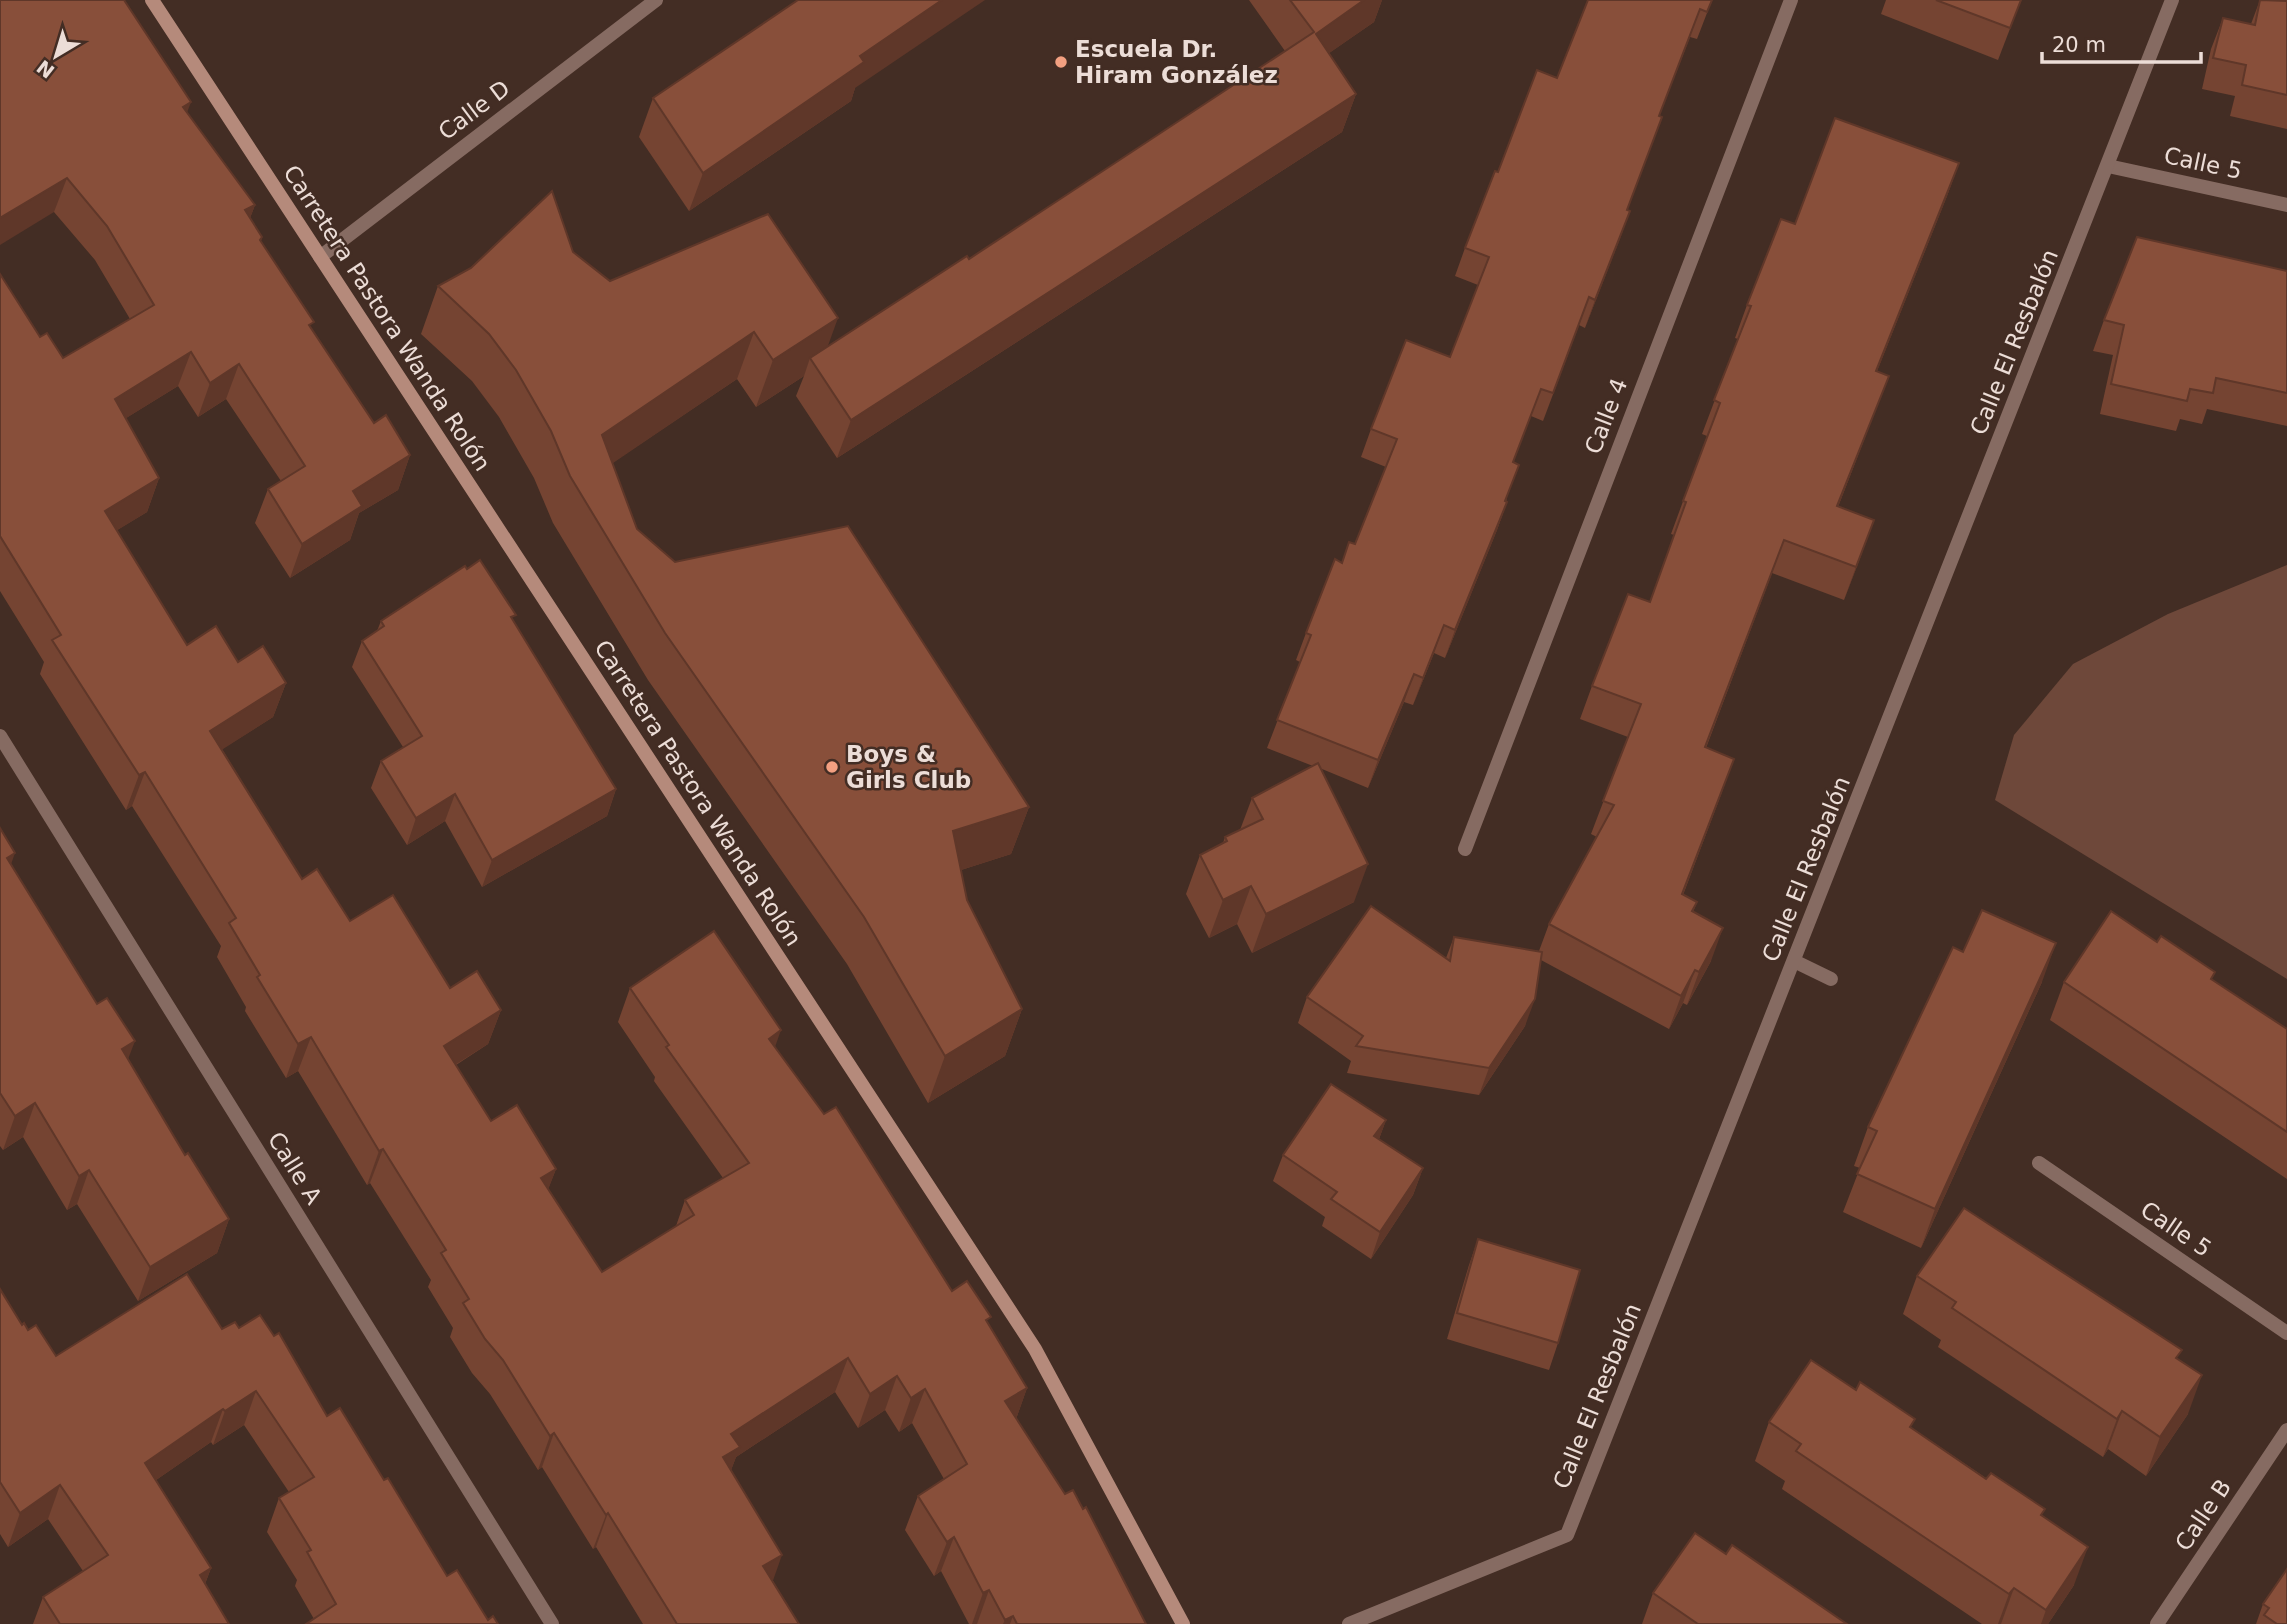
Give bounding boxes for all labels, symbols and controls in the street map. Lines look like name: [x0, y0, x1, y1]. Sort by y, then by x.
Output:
north arrow: [21, 21, 91, 91]
scale bar: [2042, 21, 2201, 65]
text: 20 m: [2052, 33, 2106, 57]
place label: Escuela Dr. Hiram González: [1075, 36, 1278, 88]
marker: Escuela Dr. Hiram González: [1053, 54, 1069, 70]
text: N: [32, 56, 59, 83]
street label: Calle D: [433, 75, 515, 145]
street label: Calle 5: [2162, 142, 2244, 184]
street label: Carretera Pastora Wanda Rolón: [278, 160, 496, 476]
street label: Calle El Resbalón: [1965, 246, 2063, 438]
street label: Calle 4: [1580, 374, 1632, 458]
street label: Carretera Pastora Wanda Rolón: [589, 635, 807, 951]
place label: Boys & Girls Club: [846, 741, 971, 793]
marker: Boys & Girls Club: [824, 759, 840, 775]
street label: Calle El Resbalón: [1757, 773, 1855, 965]
street label: Calle A: [263, 1127, 327, 1209]
street label: Calle 5: [2136, 1196, 2216, 1262]
street label: Calle El Resbalón: [1548, 1300, 1646, 1492]
street label: Calle B: [2170, 1474, 2236, 1556]

